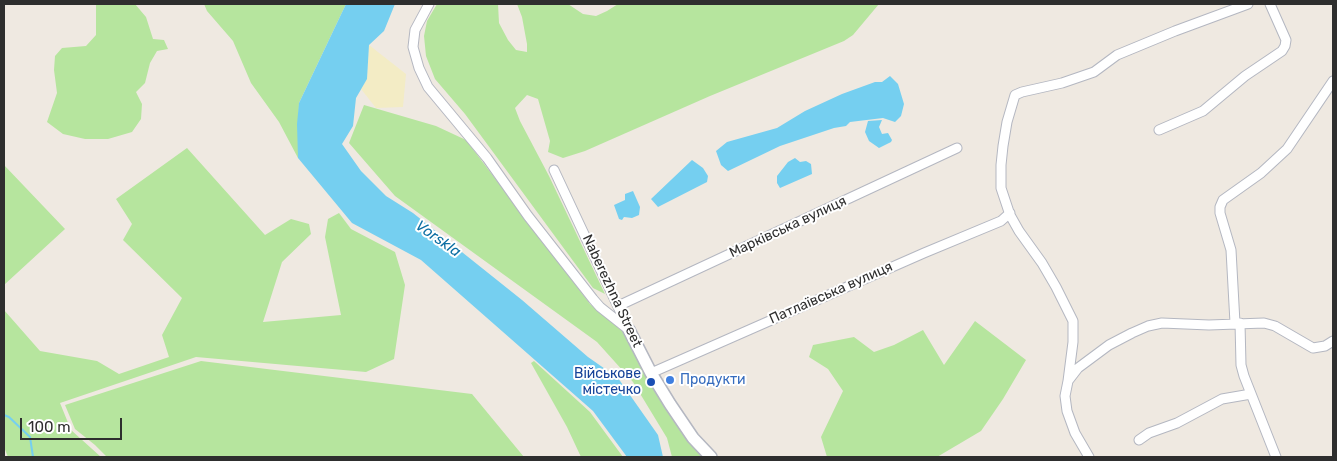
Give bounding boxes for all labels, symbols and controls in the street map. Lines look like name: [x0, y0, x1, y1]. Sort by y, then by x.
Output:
street label: Марківська вулиця: [727, 192, 849, 262]
water label: Vorskla: [412, 217, 464, 261]
street label: Naberezhna Street: [579, 232, 645, 350]
street label: Патлаївська вулиця: [767, 258, 895, 328]
place label: Військове містечко: [574, 366, 641, 398]
place label: Продукти: [680, 372, 746, 388]
marker: Продукти: [664, 374, 676, 386]
marker: Військове містечко: [645, 376, 657, 388]
scale bar: [22, 408, 125, 440]
text: 100 m: [28, 418, 70, 436]

